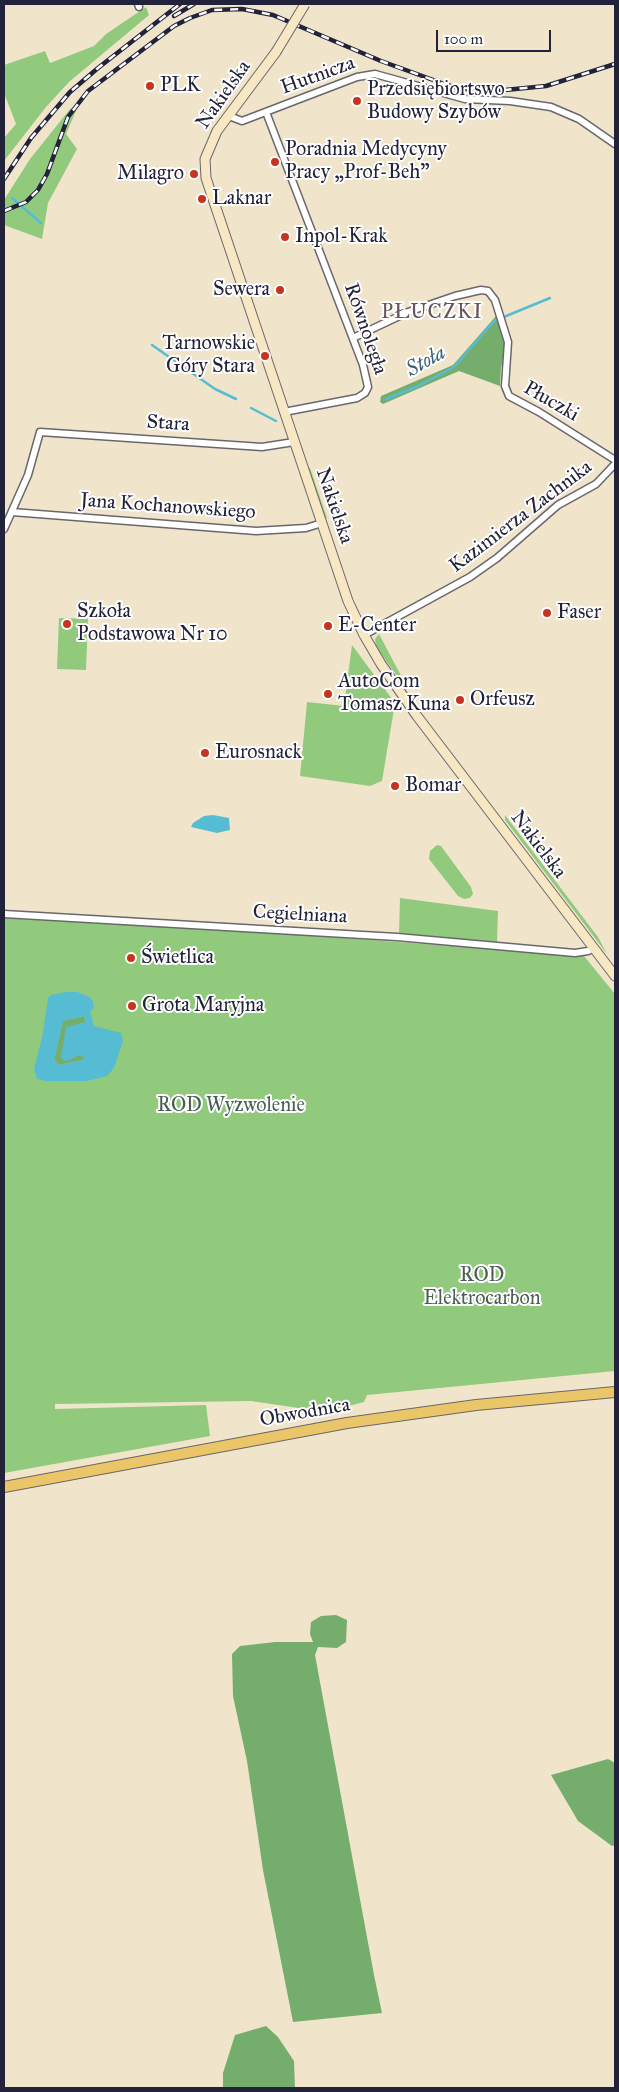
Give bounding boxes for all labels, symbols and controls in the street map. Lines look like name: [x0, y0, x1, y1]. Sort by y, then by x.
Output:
scale bar: [439, 20, 554, 52]
text: 100 m: [444, 30, 483, 48]
street label: Hutnicza: [278, 52, 358, 100]
street label: Nakielska: [192, 56, 256, 134]
place label: PLK: [160, 74, 200, 98]
place label: Przedsiębiortswo Budowy Szybów: [367, 78, 505, 125]
marker: PLK: [144, 80, 156, 92]
marker: Przedsiębiortswo Budowy Szybów: [351, 95, 363, 107]
place label: Poradnia Medycyny Pracy „Prof-Beh”: [285, 138, 447, 185]
marker: Poradnia Medycyny Pracy „Prof-Beh”: [269, 156, 281, 168]
place label: Milagro: [117, 162, 184, 186]
marker: Milagro: [188, 168, 200, 180]
place label: Laknar: [212, 187, 271, 211]
marker: Laknar: [196, 193, 208, 205]
place label: Inpol-Krak: [295, 225, 388, 249]
marker: Inpol-Krak: [279, 231, 291, 243]
place label: Sewera: [213, 278, 270, 302]
street label: Równoległa: [338, 280, 392, 378]
marker: Sewera: [274, 284, 286, 296]
district label: PŁUCZKI: [380, 300, 484, 326]
place label: Tarnowskie Góry Stara: [162, 332, 255, 379]
water label: Stoła: [402, 341, 450, 383]
marker: Tarnowskie Góry Stara: [259, 350, 271, 362]
street label: Płuczki: [519, 377, 583, 427]
street label: Stara: [146, 411, 190, 437]
street label: Kazimierza Zachnika: [445, 456, 597, 578]
street label: Nakielska: [310, 465, 358, 547]
street label: Jana Kochanowskiego: [80, 489, 256, 525]
place label: Szkoła Podstawowa Nr 10: [77, 600, 228, 647]
place label: Faser: [557, 601, 601, 625]
marker: Faser: [541, 607, 553, 619]
place label: E-Center: [338, 614, 416, 638]
marker: Szkoła Podstawowa Nr 10: [61, 618, 73, 630]
marker: E-Center: [322, 620, 334, 632]
place label: AutoCom Tomasz Kuna: [338, 670, 450, 717]
marker: AutoCom Tomasz Kuna: [322, 688, 334, 700]
place label: Orfeusz: [470, 688, 535, 712]
marker: Orfeusz: [454, 694, 466, 706]
place label: Eurosnack: [215, 741, 302, 765]
marker: Eurosnack: [199, 747, 211, 759]
place label: Bomar: [405, 774, 461, 798]
marker: Bomar: [389, 780, 401, 792]
street label: Nakielska: [505, 806, 571, 884]
street label: Cegielniana: [252, 901, 348, 929]
place label: Świetlica: [141, 946, 214, 970]
marker: Świetlica: [125, 952, 137, 964]
place label: Grota Maryjna: [142, 994, 264, 1018]
marker: Grota Maryjna: [126, 1000, 138, 1012]
park label: ROD Wyzwolenie: [157, 1094, 305, 1118]
park label: ROD Elektrocarbon: [423, 1264, 541, 1311]
street label: Obwodnica: [258, 1393, 352, 1433]

